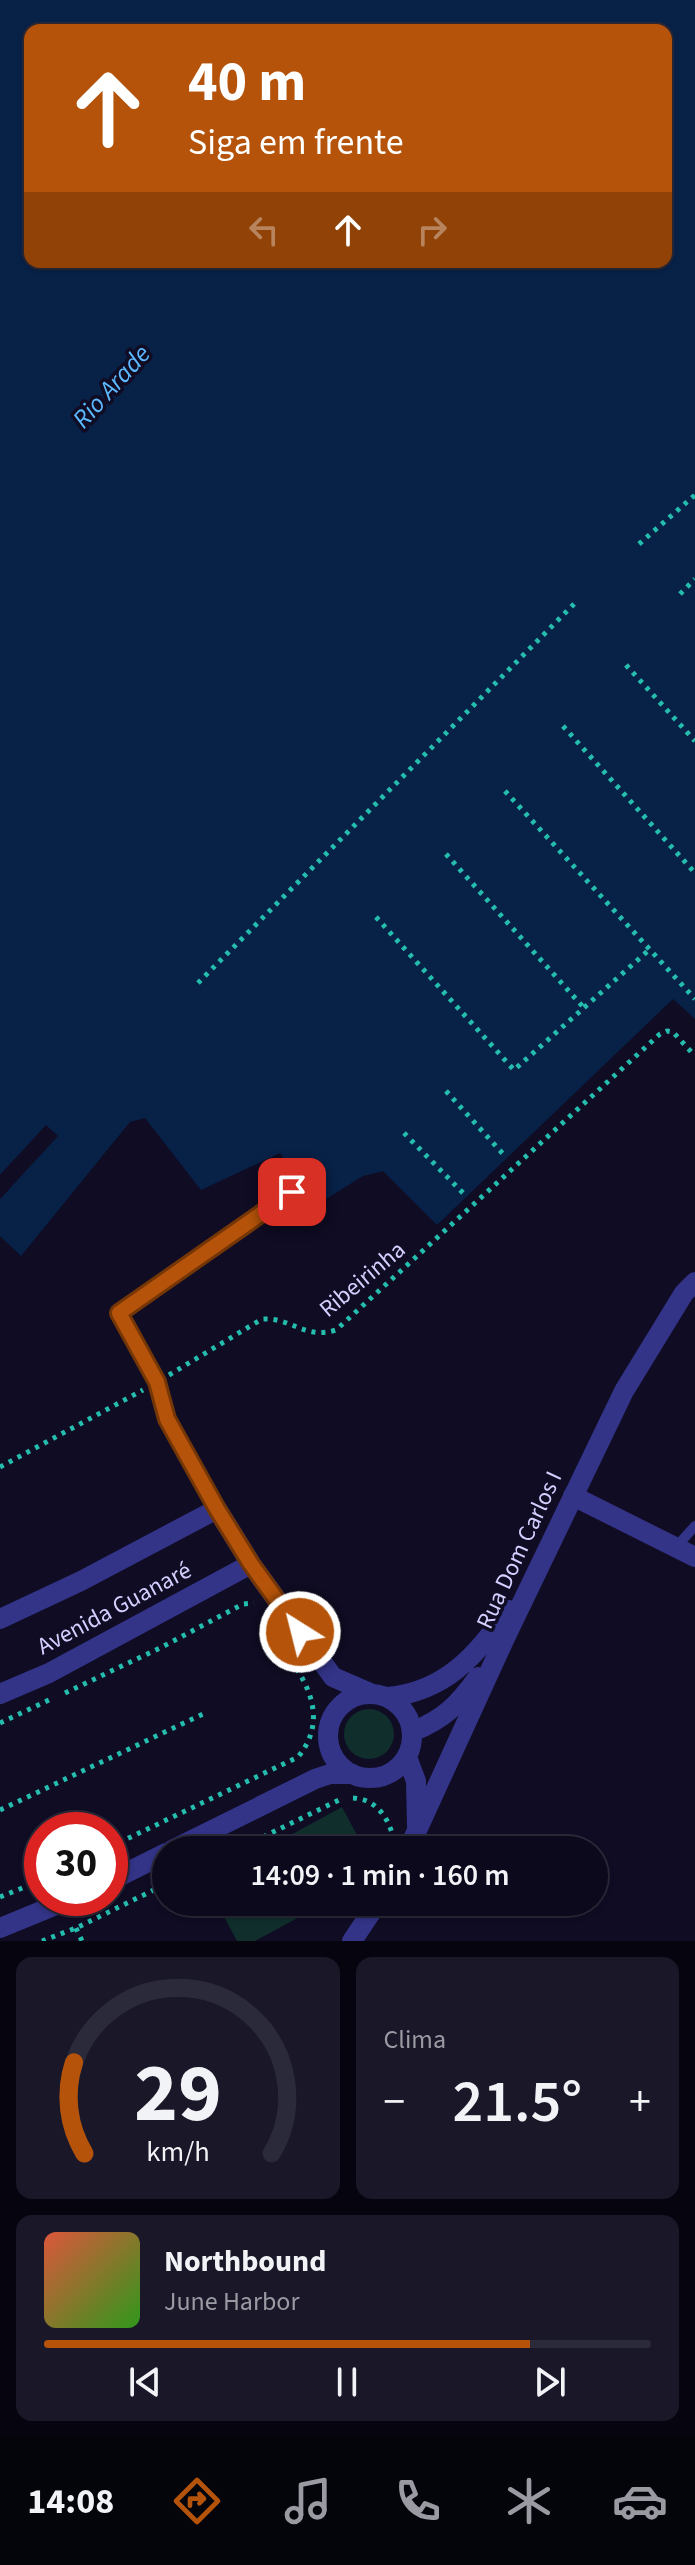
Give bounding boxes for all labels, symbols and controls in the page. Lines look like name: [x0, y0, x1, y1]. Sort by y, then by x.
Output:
text: 40 m: [188, 43, 306, 122]
icon: ahead: [56, 56, 160, 160]
text: Siga em frente: [188, 117, 404, 168]
icon: left: [242, 208, 286, 252]
icon: ahead: [326, 208, 370, 252]
icon: right: [410, 208, 454, 252]
water label: Rio Arade: [64, 336, 159, 436]
pin: [258, 1158, 326, 1226]
icon: arrive: [270, 1170, 314, 1214]
street label: Ribeirinha: [312, 1233, 413, 1326]
street label: Rua Dom Carlos I: [468, 1466, 571, 1635]
street label: Avenida Guanaré: [31, 1553, 198, 1664]
position arrow: [258, 1590, 342, 1674]
speed limit sign: 30: [24, 1812, 128, 1916]
text: 14:09 · 1 min · 160 m: [250, 1854, 510, 1897]
text: Clima: [384, 2021, 446, 2058]
text: 29: [134, 2035, 222, 2153]
text: 21.5°: [452, 2060, 582, 2145]
text: −: [384, 2071, 405, 2134]
text: +: [629, 2071, 651, 2134]
text: km/h: [146, 2132, 209, 2172]
text: Northbound: [164, 2240, 326, 2283]
text: June Harbor: [164, 2283, 300, 2320]
icon: previous: [123, 2360, 167, 2404]
icon: pause: [325, 2360, 369, 2404]
icon: next: [528, 2360, 572, 2404]
icon: directions: [169, 2473, 225, 2529]
icon: music: [280, 2473, 336, 2529]
icon: phone: [390, 2473, 446, 2529]
icon: climate: [501, 2473, 557, 2529]
icon: car: [612, 2473, 668, 2529]
text: 14:08: [27, 2476, 114, 2527]

